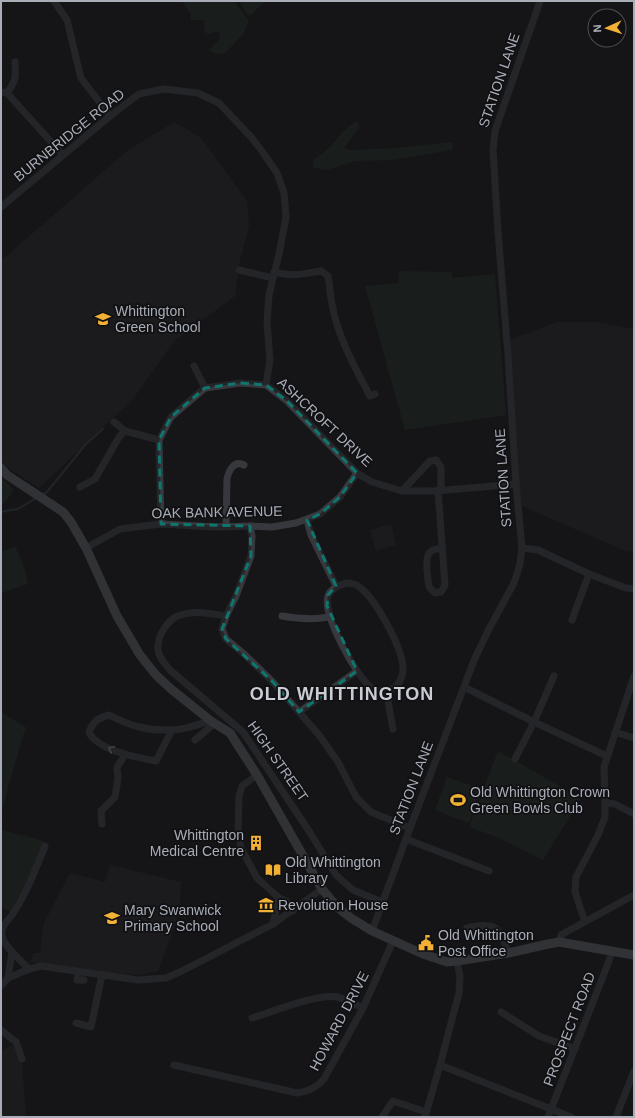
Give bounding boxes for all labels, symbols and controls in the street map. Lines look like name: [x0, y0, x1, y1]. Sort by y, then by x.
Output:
north arrow: [587, 8, 627, 48]
text: N: [591, 24, 603, 33]
street label: STATION LANE: [475, 31, 523, 129]
street label: BURNBRIDGE ROAD: [10, 85, 128, 185]
place label: Whittington Green School: [115, 303, 201, 335]
school or university icon: Whittington Green School: [94, 310, 112, 328]
street label: ASHCROFT DRIVE: [274, 374, 376, 470]
street label: STATION LANE: [492, 428, 514, 528]
street label: OAK BANK AVENUE: [151, 503, 283, 521]
district label: OLD WHITTINGTON: [250, 684, 434, 704]
street label: HIGH STREET: [244, 718, 312, 805]
street label: STATION LANE: [386, 739, 436, 837]
one-way arrow: [108, 746, 116, 754]
place label: Old Whittington Crown Green Bowls Club: [470, 784, 610, 816]
sports icon: Old Whittington Crown Green Bowls Club: [449, 791, 467, 809]
place label: Whittington Medical Centre: [150, 827, 244, 859]
building icon: Whittington Medical Centre: [247, 834, 265, 852]
place label: Old Whittington Library: [285, 854, 381, 886]
library icon: Old Whittington Library: [264, 861, 282, 879]
museum icon: Revolution House: [257, 896, 275, 914]
place label: Revolution House: [278, 897, 389, 913]
place label: Mary Swanwick Primary School: [124, 902, 222, 934]
school or university icon: Mary Swanwick Primary School: [103, 909, 121, 927]
place label: Old Whittington Post Office: [438, 927, 534, 959]
public building icon: Old Whittington Post Office: [417, 934, 435, 952]
street label: HOWARD DRIVE: [306, 969, 372, 1073]
street label: PROSPECT ROAD: [540, 970, 598, 1088]

